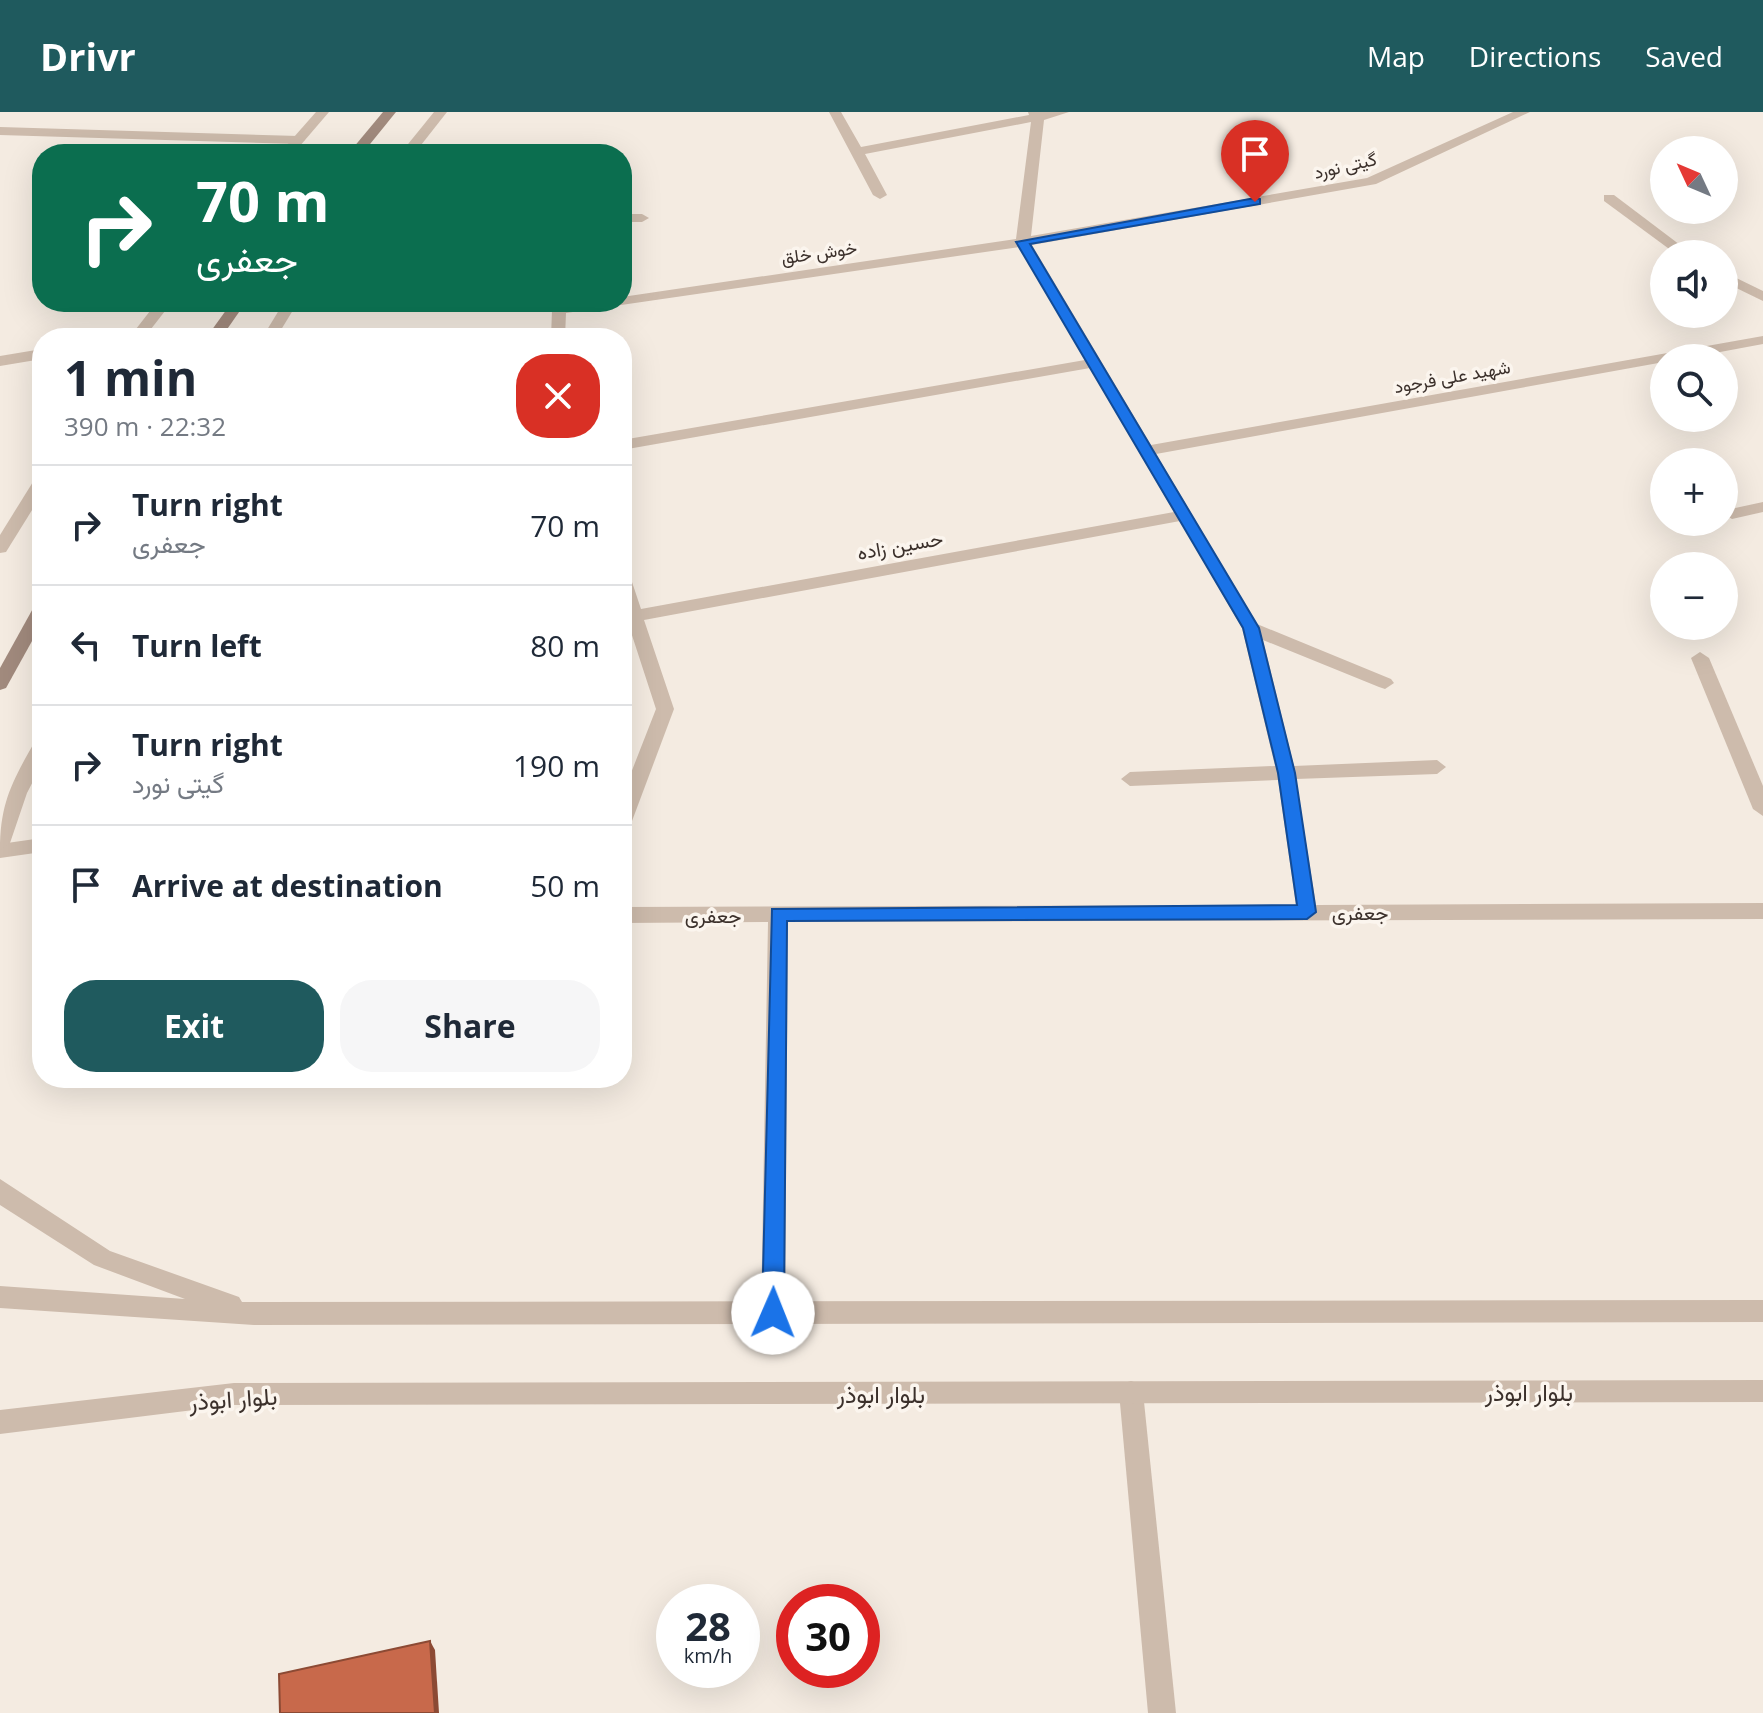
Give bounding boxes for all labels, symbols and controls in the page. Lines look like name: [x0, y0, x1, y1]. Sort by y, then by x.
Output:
text: Drivr: [40, 30, 136, 82]
text: Map: [1367, 37, 1425, 75]
text: Directions: [1469, 37, 1601, 75]
text: Saved: [1645, 37, 1723, 75]
pin: [1221, 120, 1289, 202]
icon: arrive: [1233, 132, 1277, 176]
north arrow: [1650, 136, 1738, 224]
map controls: [1650, 136, 1738, 640]
street label: گیتی نورد: [1311, 146, 1379, 184]
text: 70 m: [196, 162, 330, 238]
icon: right: [64, 176, 168, 280]
text: جعفری: [196, 234, 298, 283]
street label: خوش خلق: [780, 235, 858, 269]
button: sound: [1650, 240, 1738, 328]
button: search: [1650, 344, 1738, 432]
text: 1 min: [64, 345, 197, 410]
button: close: [516, 354, 600, 438]
street label: شهید علی فرجود: [1392, 354, 1512, 398]
text: 390 m · 22:32: [64, 408, 226, 444]
button: +: [1650, 448, 1738, 536]
text: Turn right: [132, 484, 283, 525]
icon: right: [64, 503, 108, 547]
text: 70 m: [530, 505, 600, 546]
street label: حسین زاده: [855, 524, 945, 566]
text: جعفری: [132, 525, 206, 561]
button: −: [1650, 552, 1738, 640]
icon: left: [64, 623, 108, 667]
text: Turn left: [132, 625, 262, 666]
text: 80 m: [530, 625, 600, 666]
text: Turn right: [132, 724, 283, 765]
icon: right: [64, 743, 108, 787]
text: 190 m: [513, 745, 600, 786]
text: گیتی نورد: [132, 765, 224, 801]
icon: arrive: [64, 863, 108, 907]
text: Arrive at destination: [132, 865, 443, 906]
text: 50 m: [530, 865, 600, 906]
street label: جعفری: [1332, 899, 1388, 926]
street label: جعفری: [685, 902, 741, 929]
button: Exit: [64, 980, 324, 1072]
button: Share: [340, 980, 600, 1072]
position arrow: [731, 1271, 815, 1355]
street label: بلوار ابوذر: [1484, 1375, 1573, 1408]
street label: بلوار ابوذر: [836, 1377, 925, 1410]
street label: بلوار ابوذر: [187, 1378, 278, 1418]
speed limit sign: 30: [776, 1584, 880, 1688]
text: 28: [685, 1598, 731, 1653]
text: km/h: [684, 1642, 732, 1669]

